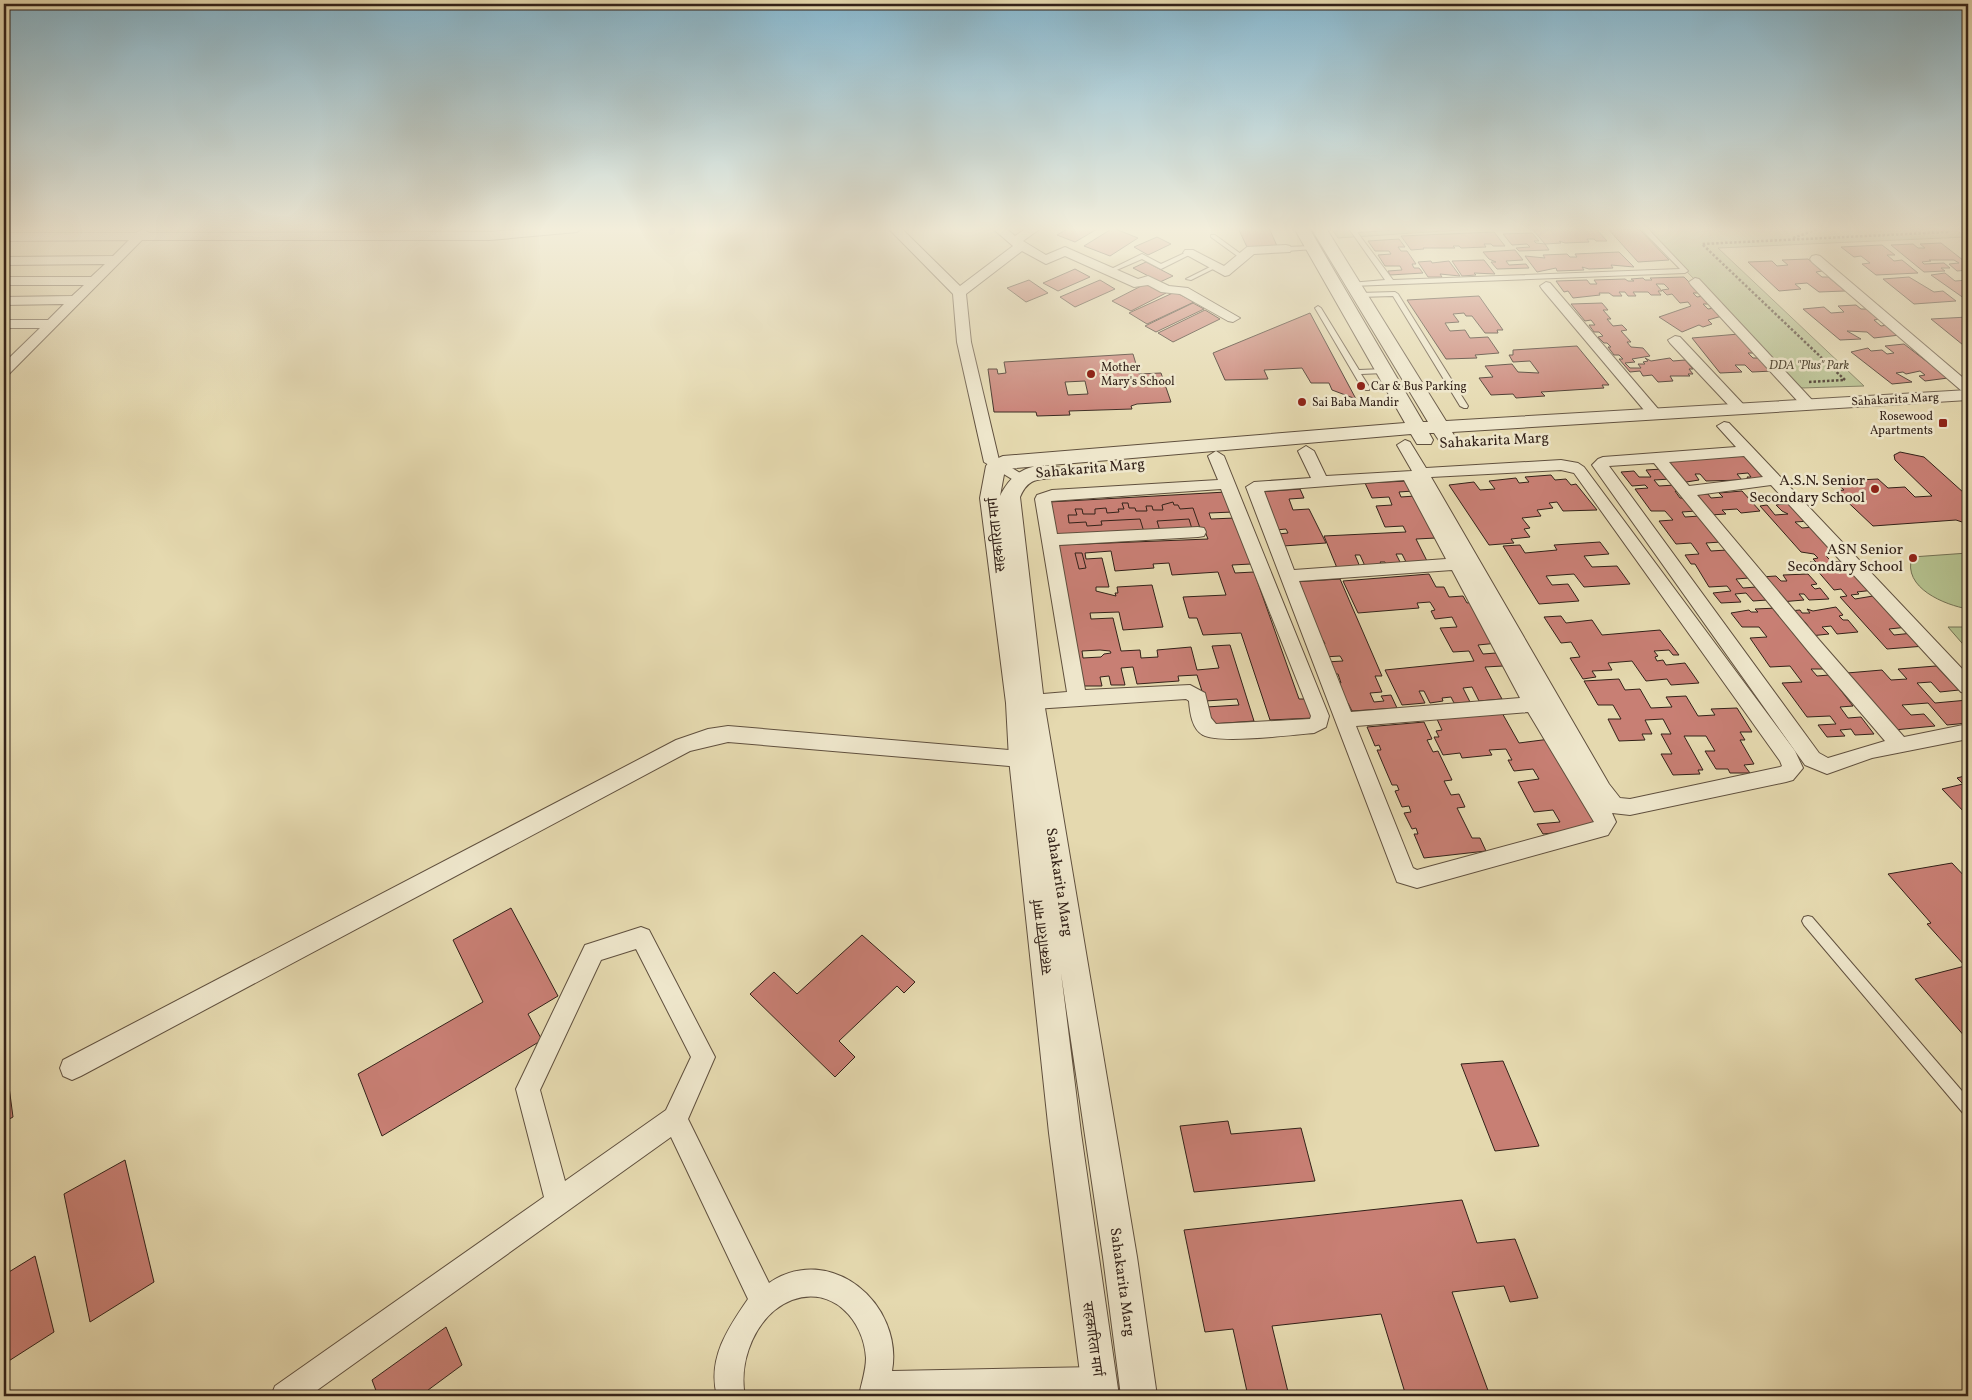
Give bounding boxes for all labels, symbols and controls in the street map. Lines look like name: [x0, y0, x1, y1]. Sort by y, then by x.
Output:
park label: DDA "Plus" Park: [1769, 358, 1849, 374]
place label: Mother Mary's School: [1101, 360, 1175, 390]
marker: Mother Mary's School: [1085, 368, 1097, 380]
place label: Car & Bus Parking: [1371, 379, 1467, 395]
marker: Car & Bus Parking: [1355, 380, 1367, 392]
street label: Sahakarita Marg: [1851, 390, 1939, 410]
place label: Sai Baba Mandir: [1312, 395, 1399, 411]
marker: Sai Baba Mandir: [1296, 396, 1308, 408]
place label: Rosewood Apartments: [1870, 409, 1933, 439]
marker: Rosewood Apartments: [1937, 417, 1949, 429]
street label: Sahakarita Marg: [1439, 428, 1550, 455]
street label: Sahakarita Marg: [1035, 454, 1146, 485]
place label: A.S.N. Senior Secondary School: [1749, 471, 1865, 509]
marker: A.S.N. Senior Secondary School: [1869, 483, 1881, 495]
street label: सहकारिता मार्ग: [983, 495, 1012, 574]
place label: ASN Senior Secondary School: [1787, 540, 1903, 578]
marker: ASN Senior Secondary School: [1907, 552, 1919, 564]
street label: Sahakarita Marg: [1040, 826, 1078, 938]
street label: सहकारिता मार्ग: [1028, 897, 1059, 976]
street label: Sahakarita Marg: [1103, 1226, 1140, 1338]
street label: सहकारिता मार्ग: [1076, 1300, 1107, 1379]

